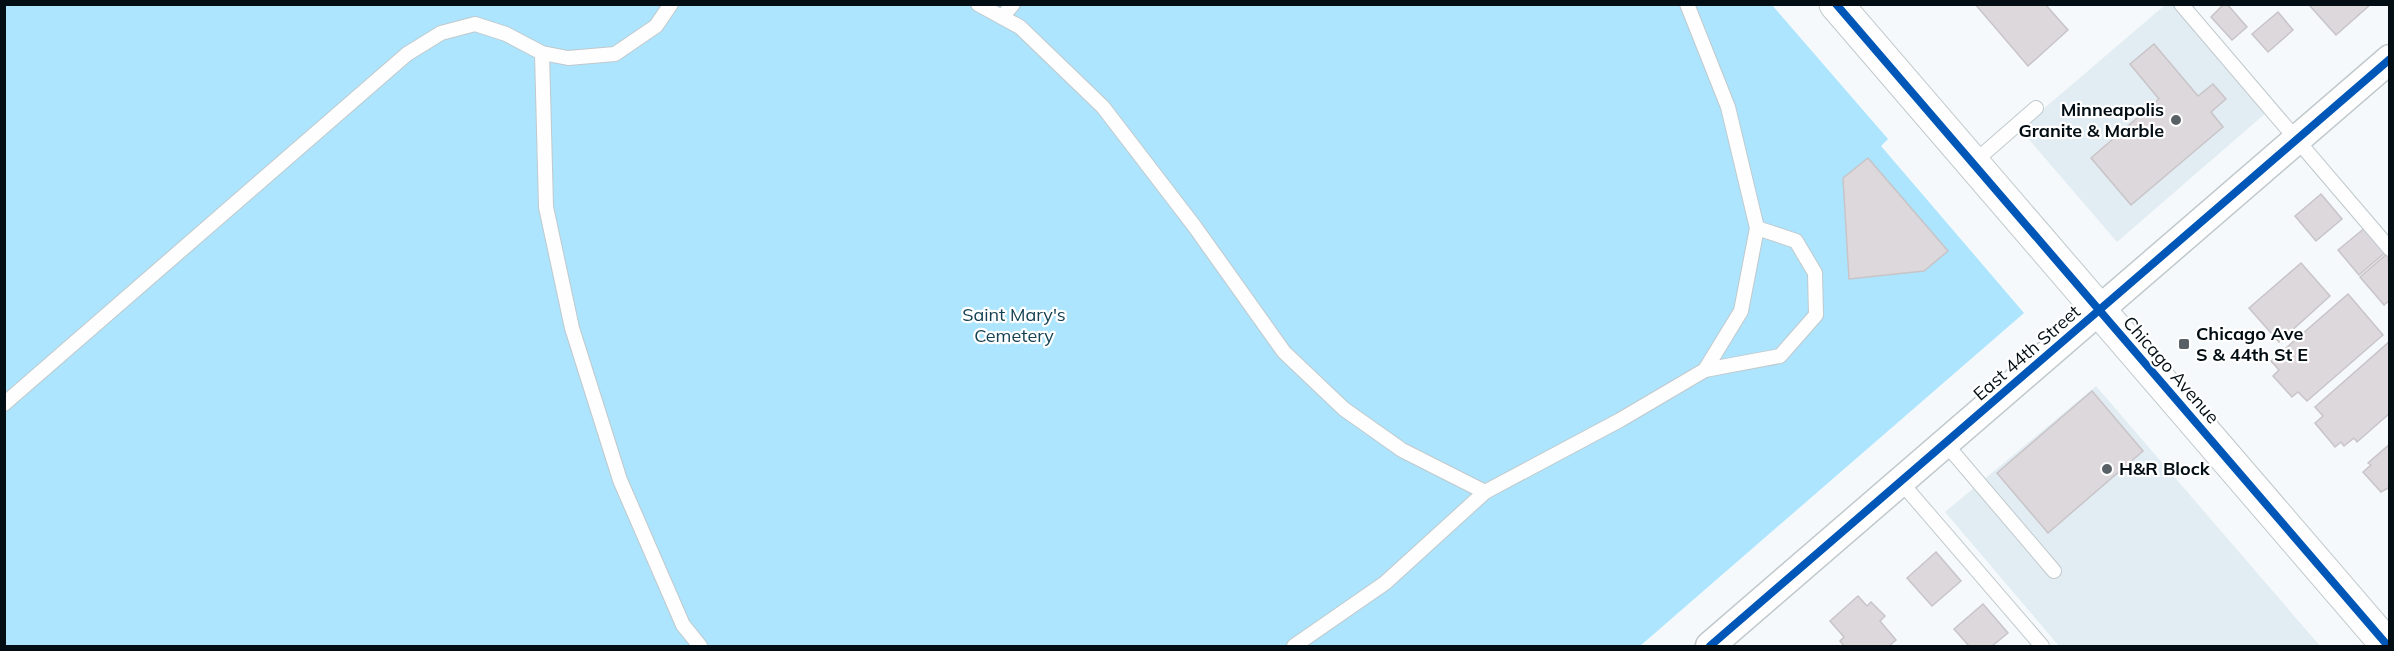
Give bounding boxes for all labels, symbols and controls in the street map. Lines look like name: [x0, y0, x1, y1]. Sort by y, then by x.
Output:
place label: Minneapolis Granite & Marble: [2019, 98, 2164, 142]
marker: Minneapolis Granite & Marble: [2169, 113, 2183, 127]
street label: East 44th Street: [1969, 300, 2085, 405]
park label: Saint Mary's Cemetery: [962, 303, 1066, 347]
street label: Chicago Avenue: [2118, 311, 2224, 428]
place label: Chicago Ave S & 44th St E: [2196, 322, 2308, 366]
marker: Chicago Ave S & 44th St E: [2177, 337, 2191, 351]
place label: H&R Block: [2119, 457, 2211, 480]
marker: H&R Block: [2100, 462, 2114, 476]

